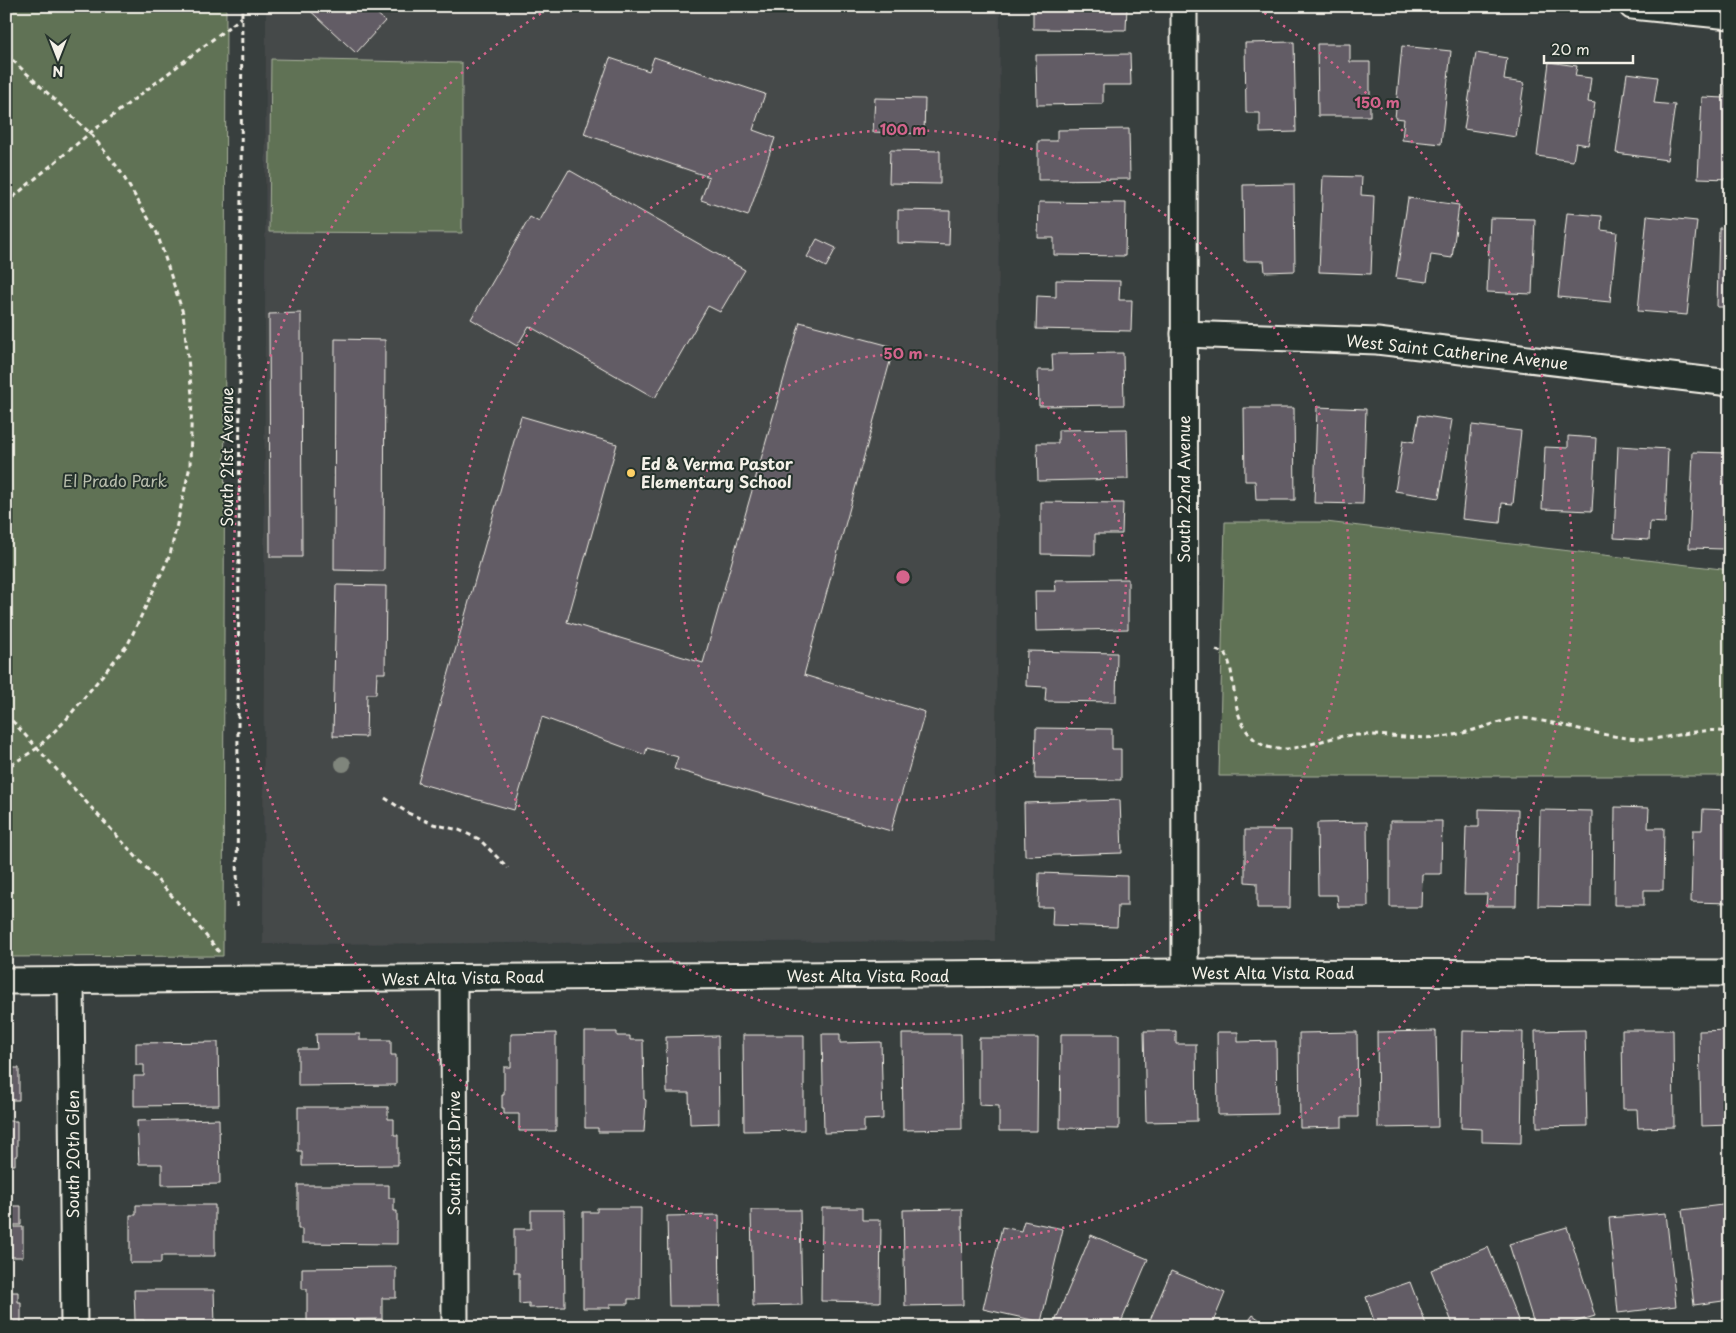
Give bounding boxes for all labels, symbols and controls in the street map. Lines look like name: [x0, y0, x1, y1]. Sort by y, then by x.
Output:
north arrow: [32, 32, 82, 82]
scale bar: [1544, 32, 1632, 64]
text: 20 m: [1551, 37, 1590, 60]
text: N: [52, 61, 64, 82]
text: 150 m: [1354, 90, 1400, 113]
text: 100 m: [880, 117, 926, 140]
street label: West Saint Catherine Avenue: [1345, 327, 1570, 375]
text: 50 m: [884, 341, 922, 364]
street label: South 21st Avenue: [214, 387, 238, 527]
street label: South 22nd Avenue: [1171, 415, 1195, 563]
place label: Ed & Verma Pastor Elementary School: [641, 451, 794, 493]
marker: Ed & Verma Pastor Elementary School: [625, 467, 637, 479]
park label: El Prado Park: [63, 468, 167, 492]
centre of rings: [894, 568, 912, 586]
street label: West Alta Vista Road: [1192, 960, 1354, 984]
street label: West Alta Vista Road: [787, 963, 949, 987]
street label: West Alta Vista Road: [381, 964, 545, 990]
street label: South 20th Glen: [60, 1090, 84, 1218]
street label: South 21st Drive: [441, 1090, 465, 1215]

